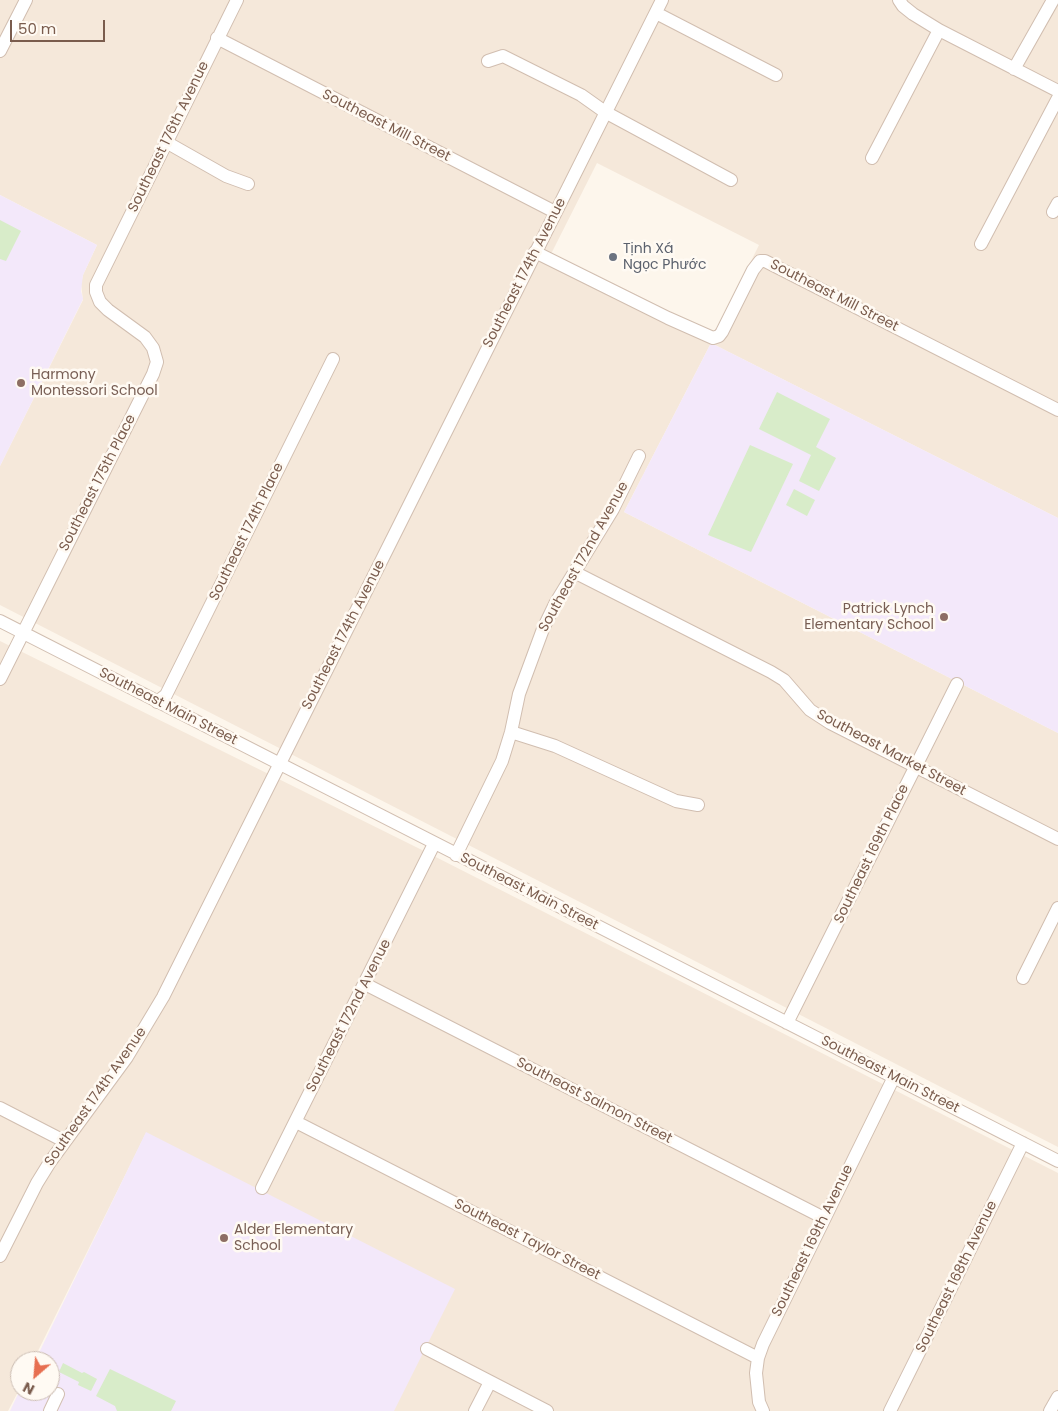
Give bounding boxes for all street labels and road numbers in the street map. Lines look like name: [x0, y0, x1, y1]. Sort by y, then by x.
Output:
street label: Southeast 176th Avenue: [125, 59, 213, 215]
street label: Southeast Mill Street: [319, 86, 453, 166]
street label: Southeast 174th Avenue: [480, 195, 570, 351]
street label: Southeast Mill Street: [767, 256, 901, 336]
street label: Southeast 175th Place: [56, 412, 140, 554]
street label: Southeast 174th Place: [206, 460, 288, 604]
street label: Southeast 172nd Avenue: [536, 479, 632, 635]
street label: Southeast 174th Avenue: [299, 557, 389, 713]
street label: Southeast Main Street: [96, 665, 240, 749]
street label: Southeast Market Street: [813, 706, 969, 800]
street label: Southeast 169th Place: [831, 782, 913, 926]
street label: Southeast Main Street: [457, 850, 601, 934]
street label: Southeast 172nd Avenue: [303, 937, 395, 1095]
street label: Southeast 174th Avenue: [42, 1024, 150, 1170]
street label: Southeast Main Street: [818, 1033, 962, 1117]
street label: Southeast Salmon Street: [513, 1054, 675, 1148]
street label: Southeast 169th Avenue: [769, 1162, 857, 1320]
street label: Southeast Taylor Street: [451, 1196, 603, 1284]
street label: Southeast 168th Avenue: [913, 1198, 1001, 1356]

